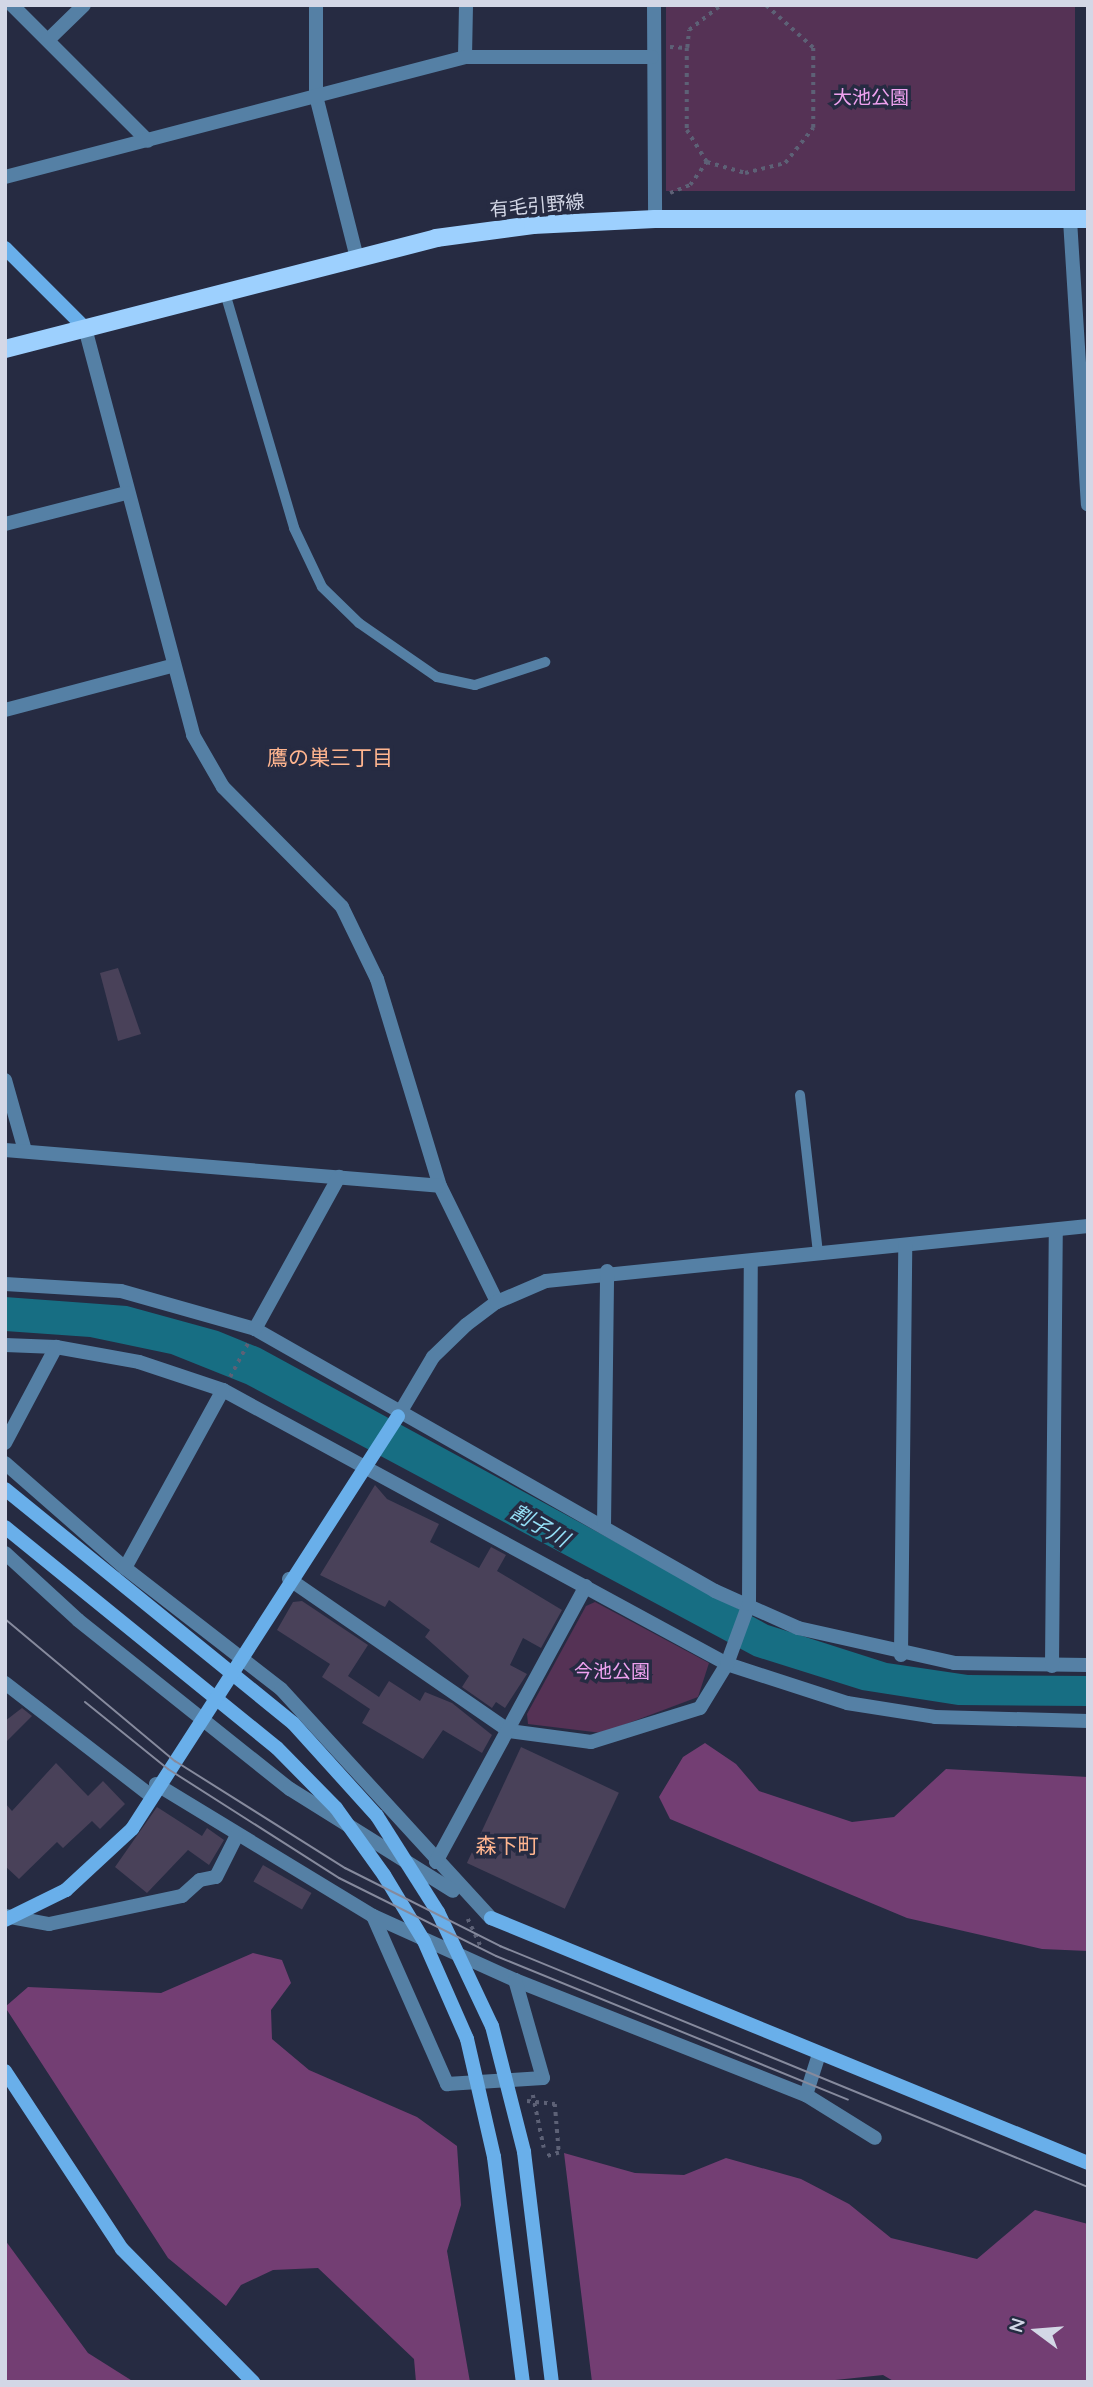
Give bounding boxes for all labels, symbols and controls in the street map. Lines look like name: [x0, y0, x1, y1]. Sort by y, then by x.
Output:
park label: 大池公園: [833, 87, 909, 109]
street label: 有毛引野線: [489, 191, 585, 221]
district label: 鷹の巣三丁目: [267, 744, 393, 770]
water label: 割子川: [506, 1498, 574, 1552]
park label: 今池公園: [574, 1661, 650, 1683]
district label: 森下町: [476, 1832, 538, 1858]
north arrow: [1002, 2296, 1072, 2366]
text: N: [1003, 2315, 1030, 2335]

